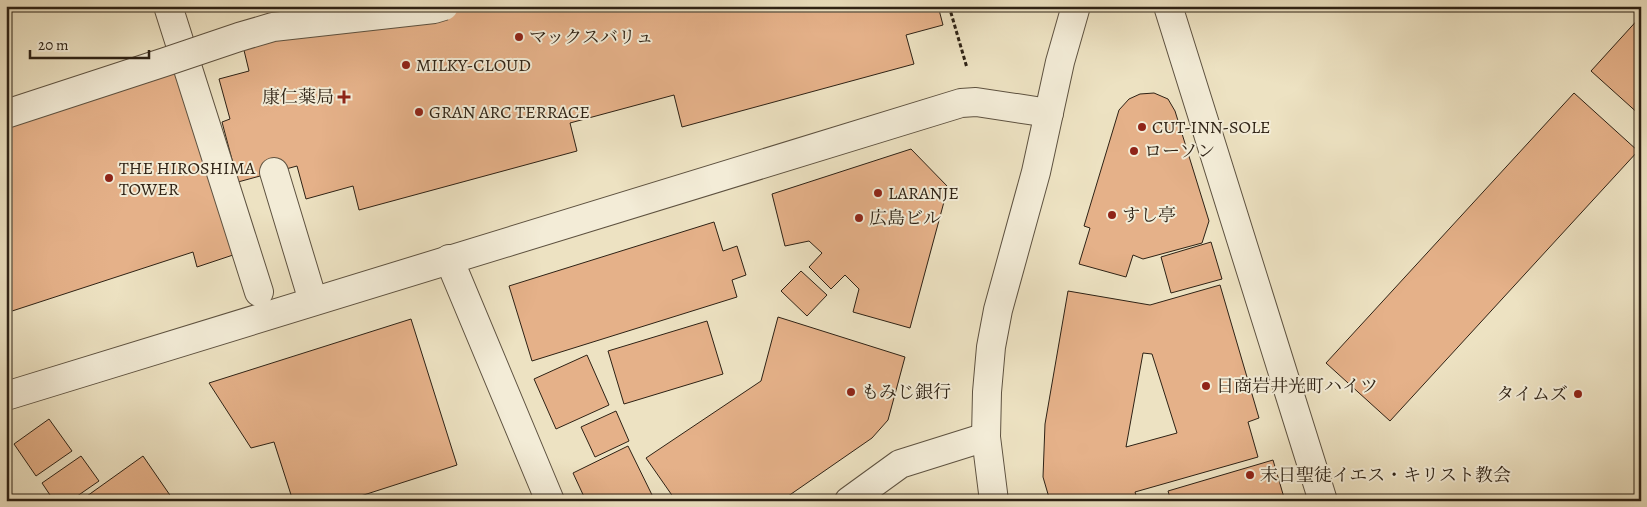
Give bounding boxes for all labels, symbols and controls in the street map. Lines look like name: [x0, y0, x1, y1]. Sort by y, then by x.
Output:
place label: マックスバリュ: [529, 25, 654, 49]
scale bar: [30, 28, 149, 60]
marker: マックスバリュ: [513, 31, 525, 43]
text: 20 m: [38, 35, 69, 55]
place label: MILKY-CLOUD: [416, 53, 531, 77]
marker: MILKY-CLOUD: [400, 59, 412, 71]
place label: 康仁薬局: [262, 85, 334, 109]
marker: 康仁薬局: [338, 91, 350, 103]
place label: GRAN ARC TERRACE: [429, 100, 590, 124]
marker: GRAN ARC TERRACE: [413, 106, 425, 118]
place label: CUT-INN-SOLE: [1152, 115, 1270, 139]
marker: CUT-INN-SOLE: [1136, 121, 1148, 133]
place label: ローソン: [1144, 139, 1215, 163]
marker: ローソン: [1128, 145, 1140, 157]
place label: THE HIROSHIMA TOWER: [119, 156, 256, 201]
marker: THE HIROSHIMA TOWER: [103, 172, 115, 184]
place label: LARANJE: [888, 181, 959, 205]
marker: LARANJE: [872, 187, 884, 199]
place label: すし亭: [1122, 203, 1176, 227]
place label: 広島ビル: [869, 206, 941, 230]
marker: すし亭: [1106, 209, 1118, 221]
marker: 広島ビル: [853, 212, 865, 224]
place label: 日商岩井光町ハイツ: [1216, 374, 1378, 398]
place label: もみじ銀行: [861, 380, 951, 404]
marker: 日商岩井光町ハイツ: [1200, 380, 1212, 392]
place label: タイムズ: [1496, 382, 1568, 406]
marker: もみじ銀行: [845, 386, 857, 398]
marker: タイムズ: [1572, 388, 1584, 400]
place label: 末日聖徒イエス・キリスト教会: [1260, 463, 1511, 487]
marker: 末日聖徒イエス・キリスト教会: [1244, 469, 1256, 481]

